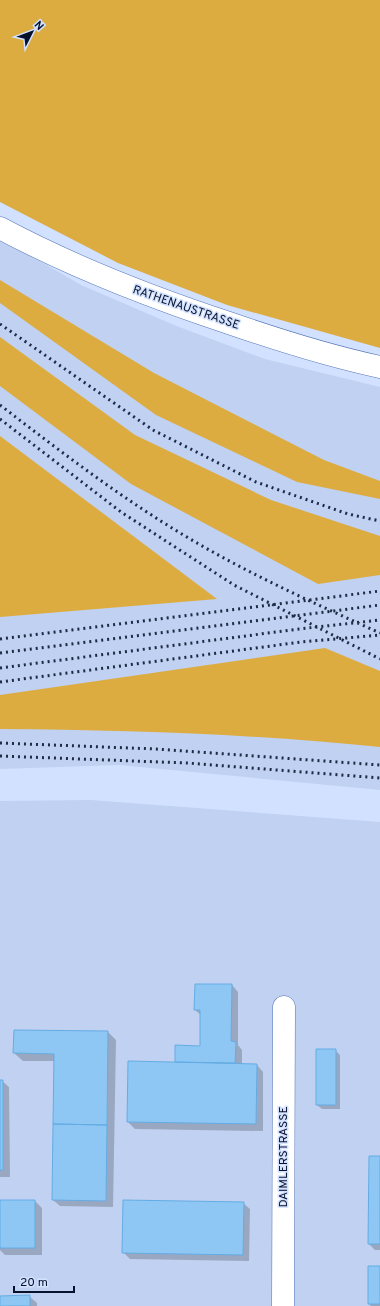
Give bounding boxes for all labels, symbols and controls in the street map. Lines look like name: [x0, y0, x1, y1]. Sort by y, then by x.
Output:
north arrow: [12, 12, 52, 52]
text: N: [31, 18, 47, 34]
street label: RATHENAUSTRASSE: [130, 282, 242, 334]
street label: DAIMLERSTRASSE: [276, 1106, 292, 1208]
scale bar: [14, 1268, 74, 1294]
text: 20 m: [20, 1275, 48, 1291]

